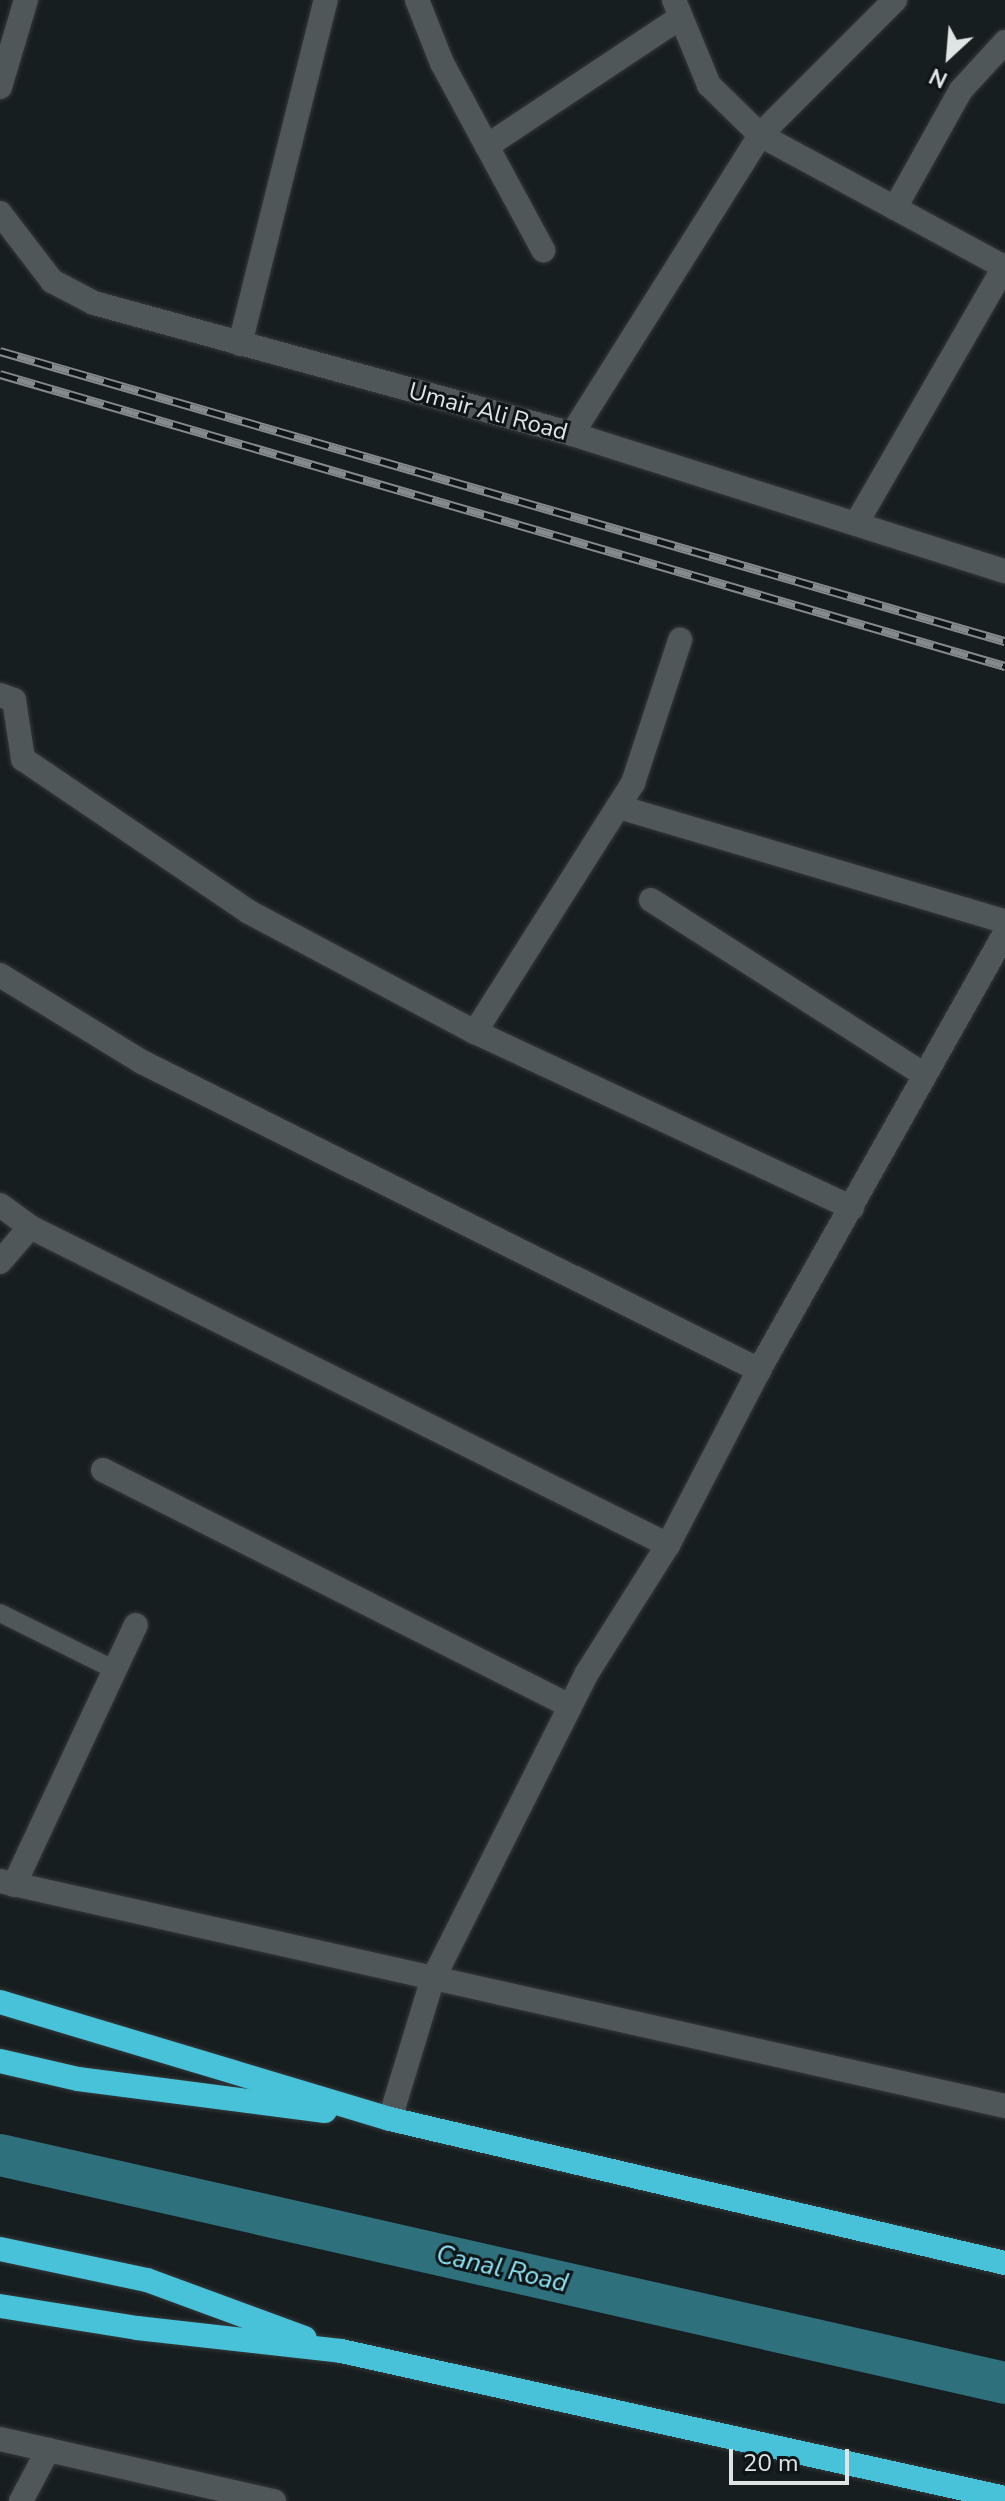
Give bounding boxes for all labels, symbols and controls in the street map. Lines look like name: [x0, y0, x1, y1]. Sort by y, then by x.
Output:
north arrow: [909, 16, 989, 96]
text: N: [925, 60, 952, 95]
street label: Umair Ali Road: [405, 377, 571, 447]
water label: Canal Road: [433, 2239, 571, 2299]
scale bar: [733, 2433, 853, 2483]
text: 20 m: [743, 2447, 799, 2479]

